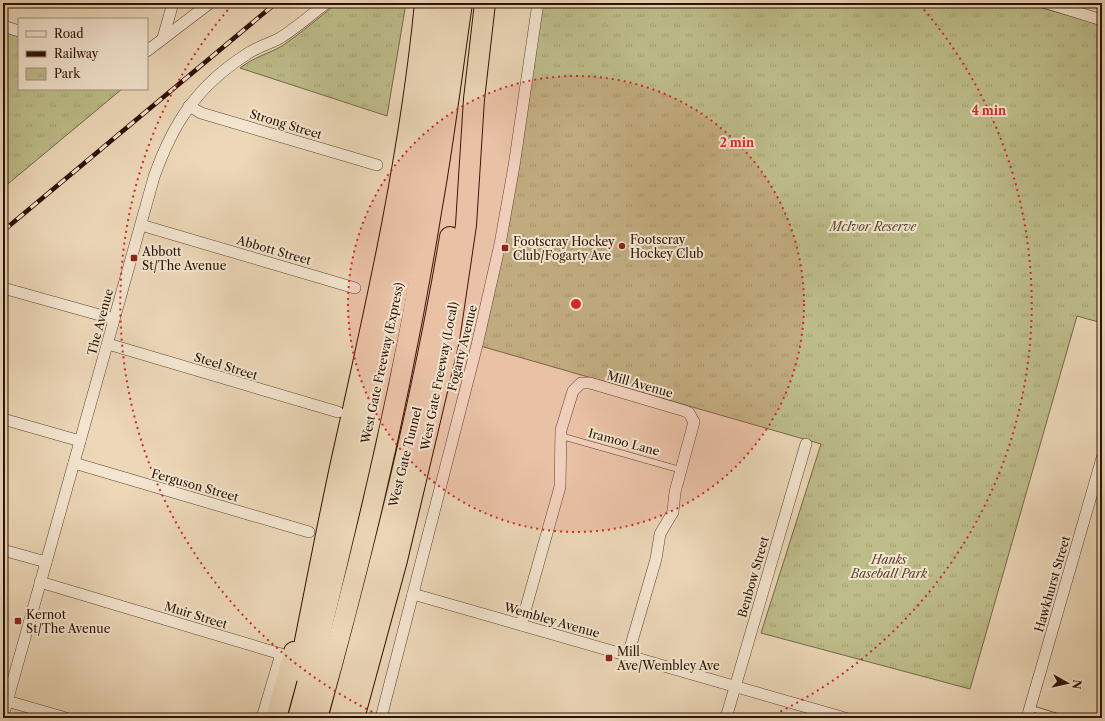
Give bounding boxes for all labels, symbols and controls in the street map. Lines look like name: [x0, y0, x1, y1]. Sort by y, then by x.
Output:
legend: [18, 18, 148, 90]
text: Road: [54, 26, 84, 41]
text: Railway: [54, 46, 99, 61]
text: Park: [54, 66, 81, 81]
text: 4 min: [972, 103, 1007, 118]
street label: Strong Street: [248, 106, 325, 142]
text: 2 min: [720, 135, 755, 150]
park label: McIvor Reserve: [828, 219, 918, 234]
street label: Abbott Street: [234, 232, 314, 268]
place label: Footscray Hockey Club: [630, 232, 704, 261]
place label: Footscray Hockey Club/Fogarty Ave: [513, 234, 615, 263]
marker: Footscray Hockey Club: [617, 241, 627, 251]
marker: Footscray Hockey Club/Fogarty Ave: [500, 243, 510, 253]
place label: Abbott St/The Avenue: [141, 244, 227, 273]
marker: Abbott St/The Avenue: [129, 253, 139, 263]
street label: West Gate Freeway (Express): [357, 281, 406, 446]
street label: The Avenue: [84, 287, 116, 357]
centre of rings: [569, 297, 583, 311]
street label: West Gate Freeway (Local): [417, 300, 461, 453]
street label: Fogarty Avenue: [444, 303, 480, 393]
street label: Steel Street: [192, 349, 260, 383]
street label: Mill Avenue: [605, 367, 675, 401]
street label: West Gate Tunnel: [385, 405, 425, 510]
street label: Iramoo Lane: [587, 425, 662, 459]
street label: Ferguson Street: [150, 465, 241, 505]
street label: Hawkhurst Street: [1031, 533, 1073, 634]
street label: Benbow Street: [734, 534, 772, 619]
park label: Hanks Baseball Park: [850, 552, 928, 581]
street label: Muir Street: [163, 598, 230, 632]
street label: Wembley Avenue: [501, 599, 602, 641]
place label: Kernot St/The Avenue: [26, 607, 111, 636]
marker: Kernot St/The Avenue: [13, 616, 23, 626]
place label: Mill Ave/Wembley Ave: [616, 644, 720, 673]
marker: Mill Ave/Wembley Ave: [604, 653, 614, 663]
north arrow: [1047, 663, 1087, 703]
text: N: [1069, 679, 1084, 691]

